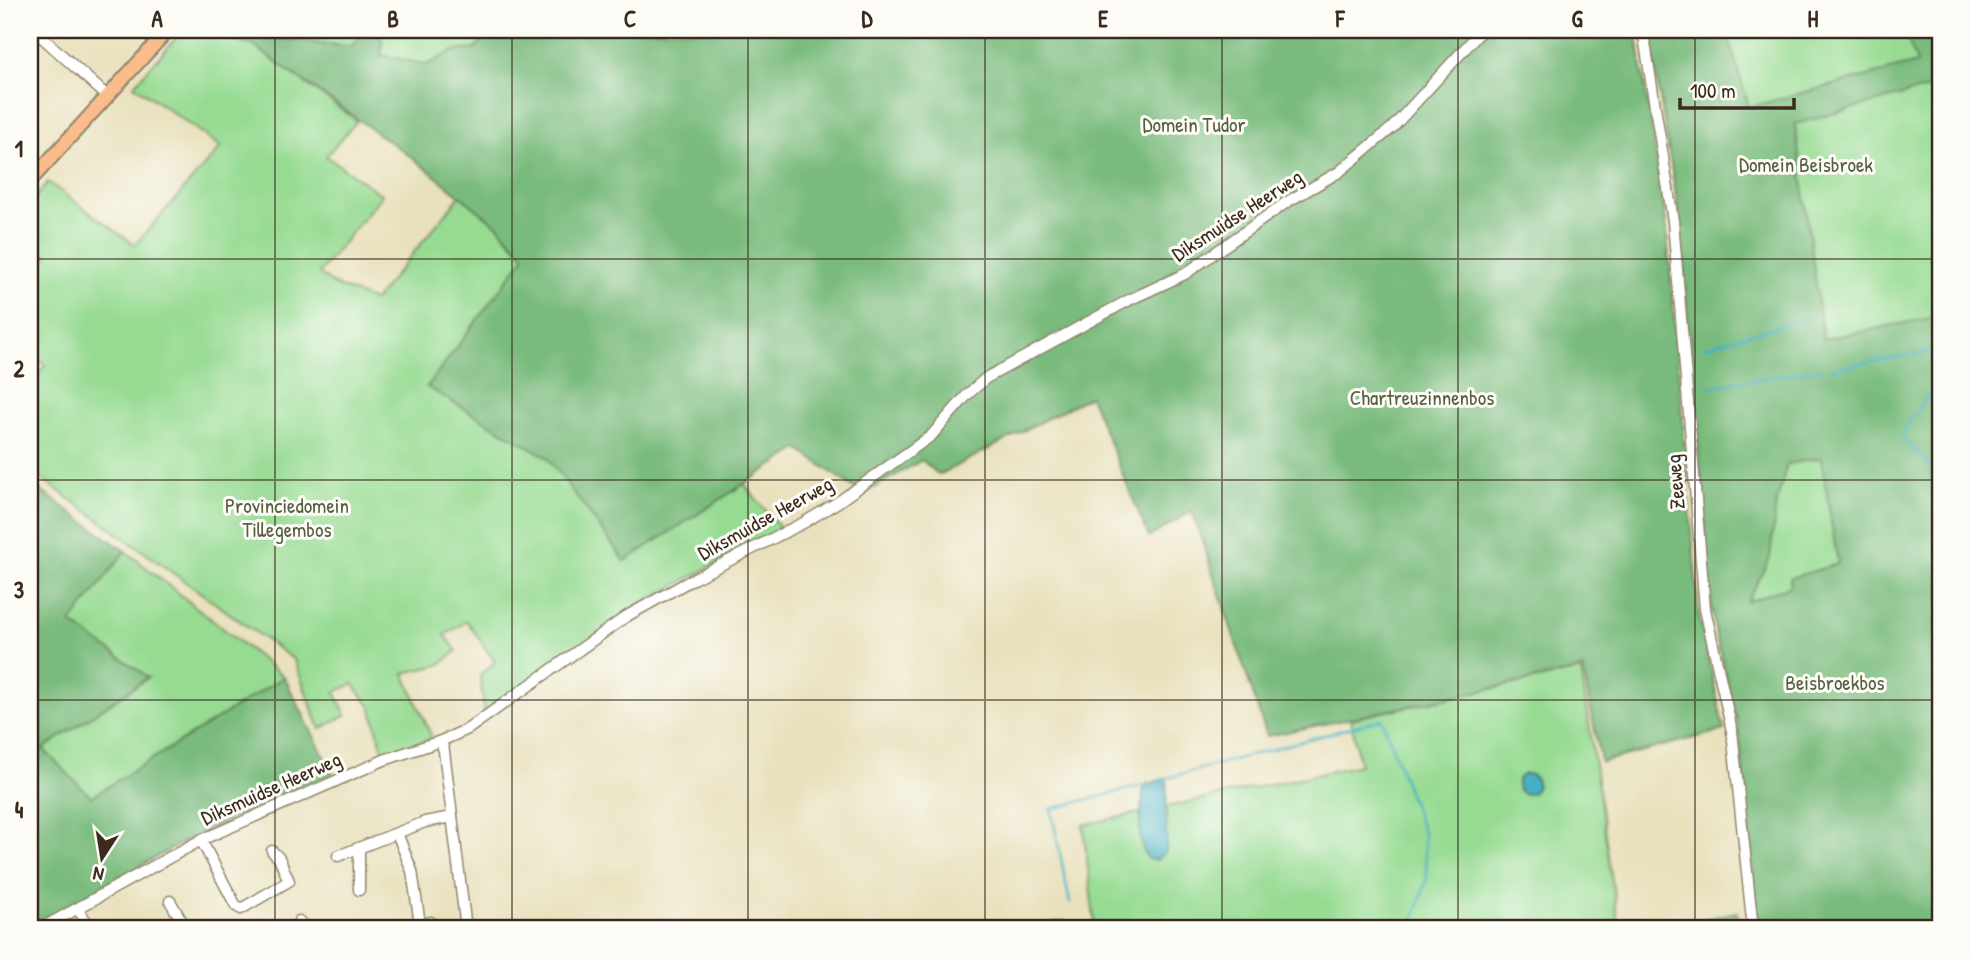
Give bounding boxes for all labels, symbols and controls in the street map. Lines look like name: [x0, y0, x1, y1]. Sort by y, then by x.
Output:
text: A: [151, 3, 163, 34]
text: B: [387, 3, 399, 34]
text: C: [624, 3, 636, 34]
text: D: [862, 3, 874, 34]
text: E: [1098, 3, 1109, 34]
text: F: [1335, 3, 1346, 34]
text: G: [1571, 3, 1583, 34]
text: H: [1808, 3, 1819, 34]
scale bar: [1680, 66, 1793, 110]
text: 100 m: [1690, 76, 1736, 105]
park label: Domein Tudor: [1142, 110, 1246, 139]
text: 1: [15, 133, 23, 164]
park label: Domein Beisbroek: [1739, 150, 1873, 179]
street label: Diksmuidse Heerweg: [1166, 162, 1308, 268]
text: 2: [14, 353, 25, 384]
park label: Chartreuzinnenbos: [1350, 383, 1494, 412]
street label: Zeeweg: [1658, 453, 1692, 511]
street label: Diksmuidse Heerweg: [692, 469, 838, 567]
park label: Provinciedomein Tillegembos: [225, 491, 349, 544]
text: 3: [14, 574, 24, 605]
park label: Beisbroekbos: [1785, 668, 1885, 697]
street label: Diksmuidse Heerweg: [196, 744, 346, 832]
text: 4: [15, 794, 24, 825]
north arrow: [66, 822, 136, 892]
text: N: [91, 861, 106, 888]

